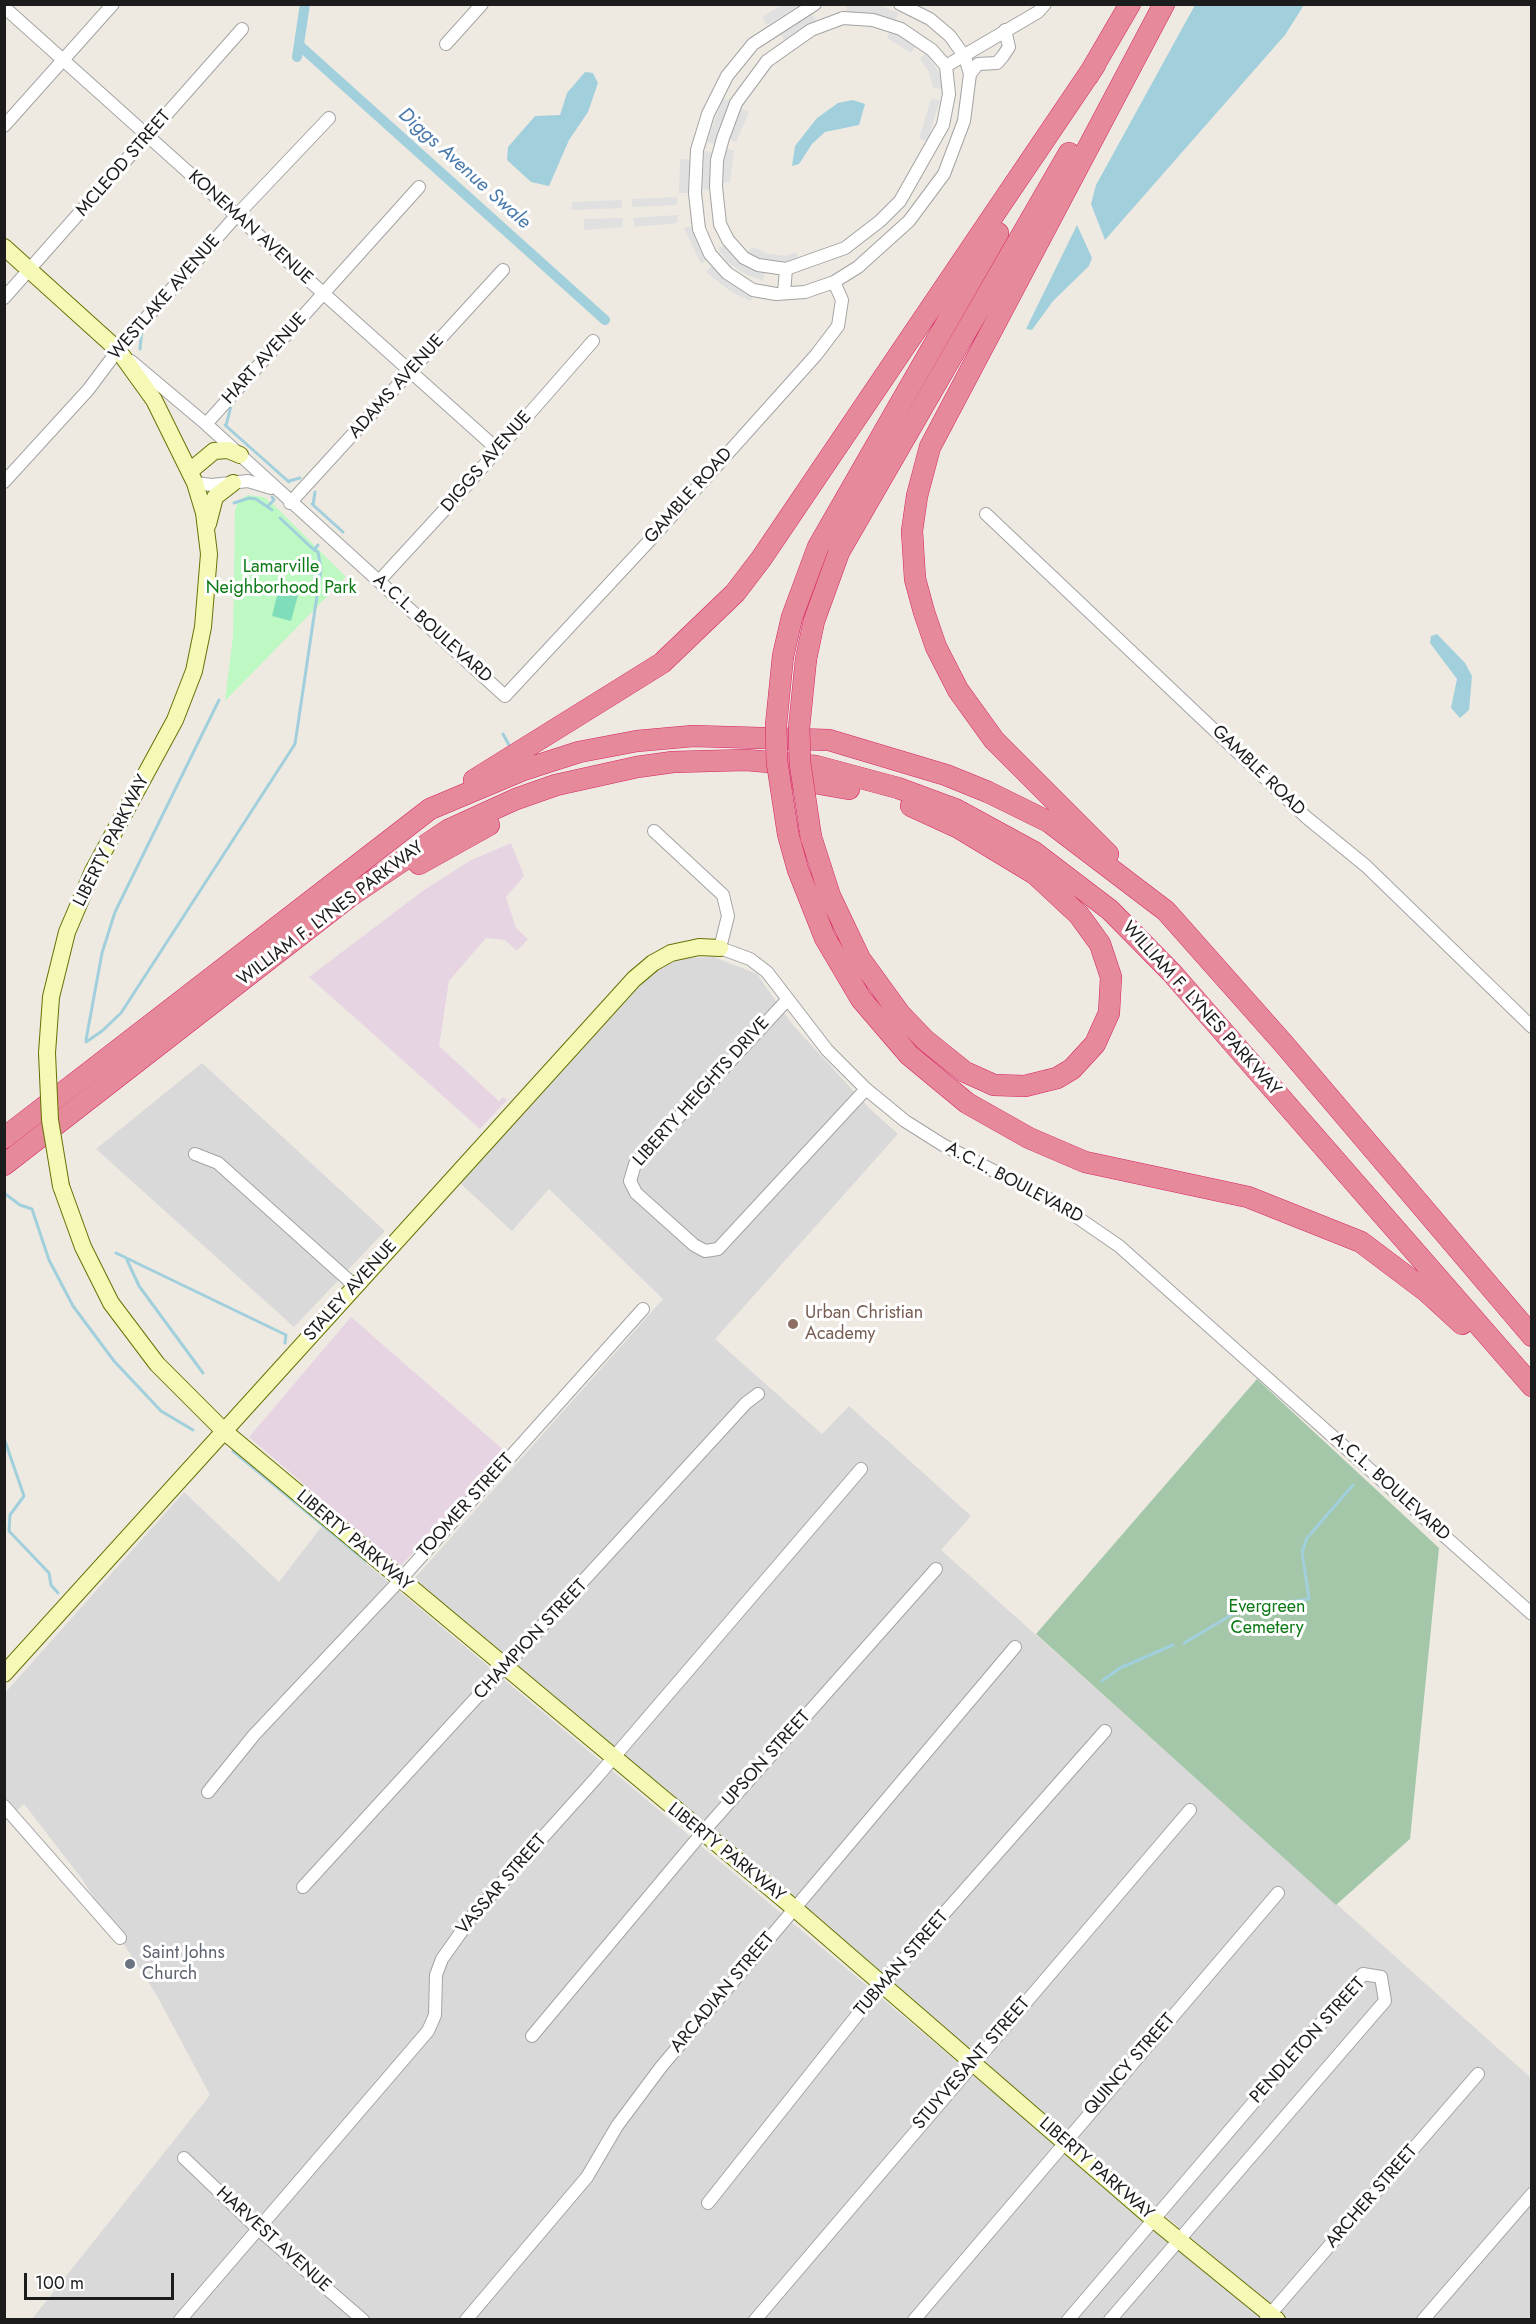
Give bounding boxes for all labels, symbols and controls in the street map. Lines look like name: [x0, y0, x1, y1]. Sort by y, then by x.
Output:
water label: Diggs Avenue Swale: [393, 103, 535, 235]
street label: MCLEOD STREET: [72, 107, 176, 221]
street label: KONEMAN AVENUE: [183, 166, 317, 290]
street label: WESTLAKE AVENUE: [105, 231, 225, 365]
street label: HART AVENUE: [218, 309, 312, 409]
street label: ADAMS AVENUE: [345, 331, 449, 443]
street label: DIGGS AVENUE: [437, 407, 537, 517]
street label: GAMBLE ROAD: [640, 444, 738, 548]
park label: Lamarville Neighborhood Park: [206, 557, 356, 600]
street label: A.C.L. BOULEVARD: [368, 570, 496, 688]
street label: GAMBLE ROAD: [1207, 721, 1309, 821]
street label: LIBERTY PARKWAY: [69, 772, 155, 910]
street label: WILLIAM F. LYNES PARKWAY: [234, 837, 428, 991]
street label: WILLIAM F. LYNES PARKWAY: [1117, 917, 1285, 1101]
street label: LIBERTY HEIGHTS DRIVE: [629, 1013, 775, 1171]
street label: A.C.L. BOULEVARD: [942, 1138, 1086, 1228]
street label: STALEY AVENUE: [300, 1236, 402, 1346]
place label: Urban Christian Academy: [805, 1303, 923, 1346]
marker: Urban Christian Academy: [786, 1317, 800, 1331]
street label: A.C.L. BOULEVARD: [1326, 1428, 1454, 1546]
street label: TOOMER STREET: [414, 1450, 518, 1562]
street label: LIBERTY PARKWAY: [292, 1486, 416, 1596]
street label: CHAMPION STREET: [470, 1576, 592, 1704]
park label: Evergreen Cemetery: [1229, 1597, 1305, 1640]
street label: UPSON STREET: [718, 1707, 816, 1811]
street label: LIBERTY PARKWAY: [663, 1799, 789, 1907]
street label: VASSAR STREET: [453, 1831, 551, 1939]
street label: TUBMAN STREET: [851, 1907, 953, 2021]
street label: ARCADIAN STREET: [666, 1929, 780, 2057]
place label: Saint Johns Church: [142, 1943, 225, 1986]
marker: Saint Johns Church: [123, 1957, 137, 1971]
street label: PENDLETON STREET: [1246, 1974, 1370, 2108]
street label: STUYVESANT STREET: [909, 1994, 1035, 2134]
street label: QUINCY STREET: [1080, 2010, 1180, 2120]
street label: LIBERTY PARKWAY: [1034, 2113, 1158, 2225]
street label: ARCHER STREET: [1322, 2141, 1422, 2253]
street label: HARVEST AVENUE: [211, 2183, 335, 2297]
scale bar: [27, 2261, 177, 2299]
text: 100 m: [35, 2270, 84, 2296]

